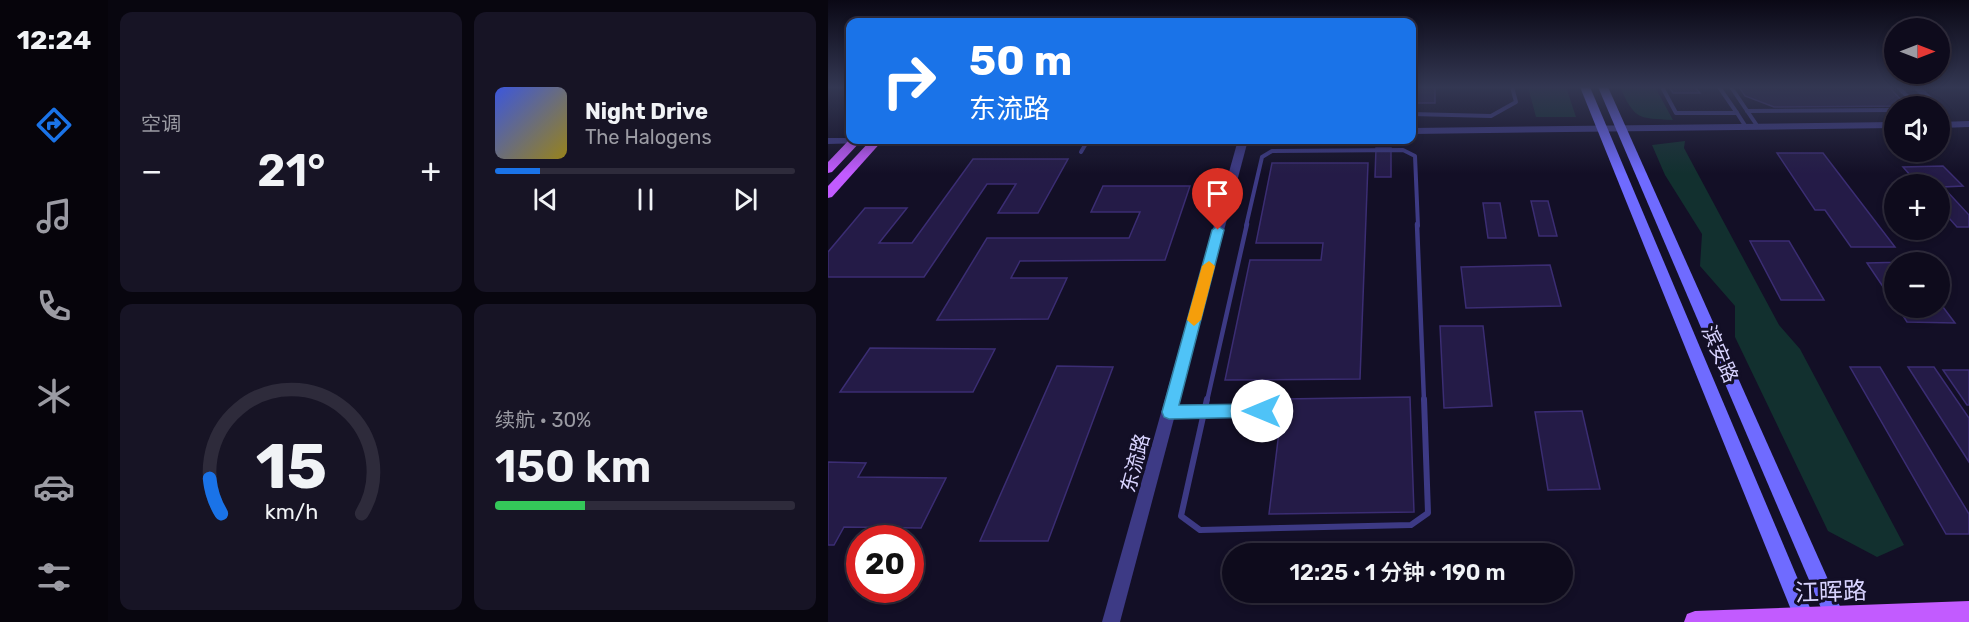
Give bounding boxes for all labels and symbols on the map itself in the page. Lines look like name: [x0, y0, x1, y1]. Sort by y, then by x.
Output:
north arrow: [1884, 18, 1950, 84]
pin: [1192, 168, 1243, 230]
street label: 滨安路: [1697, 322, 1743, 386]
position arrow: [1230, 379, 1294, 443]
street label: 东流路: [1116, 431, 1154, 495]
speed limit sign: 20: [846, 525, 924, 603]
street label: 江晖路: [1795, 577, 1867, 607]

